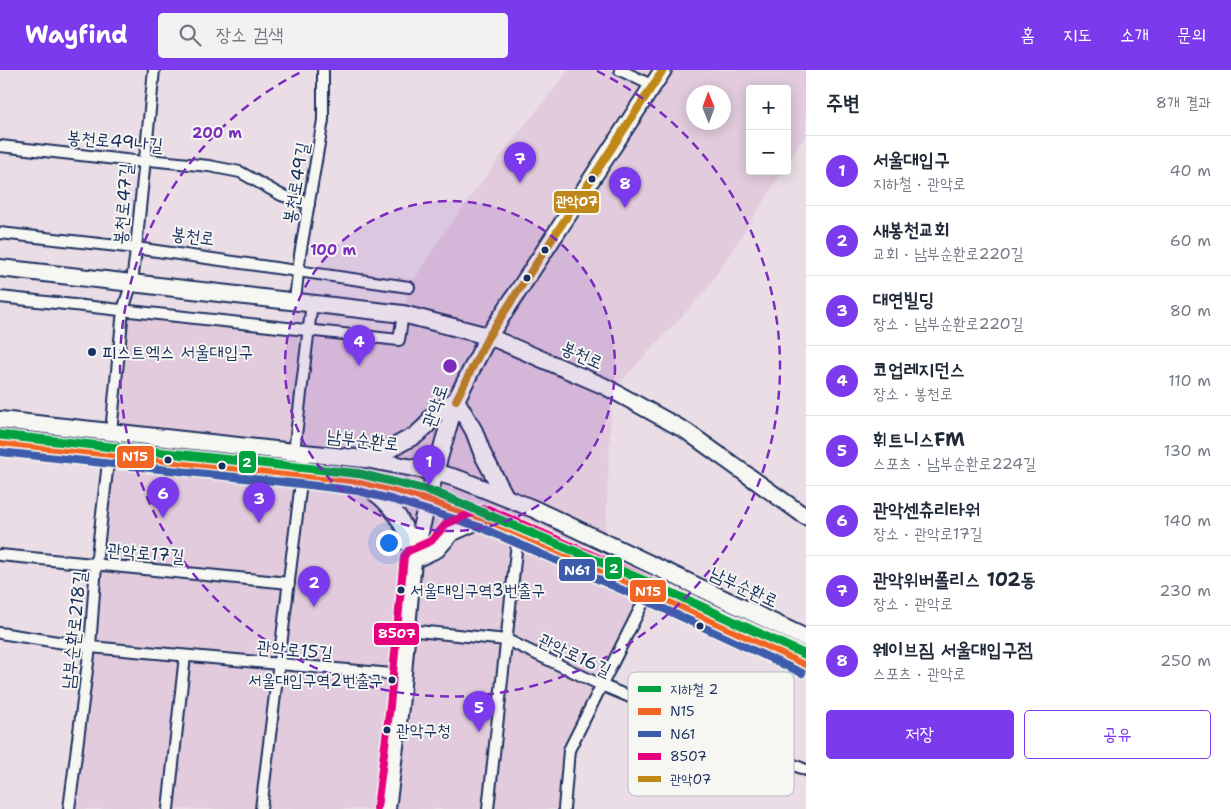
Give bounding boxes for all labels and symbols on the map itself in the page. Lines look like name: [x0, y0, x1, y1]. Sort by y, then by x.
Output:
north arrow: [686, 85, 731, 130]
text: 200 m: [192, 123, 242, 143]
street label: 봉천로49나길: [66, 125, 165, 157]
street label: 봉천로49길: [277, 140, 315, 226]
pin: 7: [504, 142, 536, 183]
street label: 봉천로47길: [107, 162, 139, 246]
pin: 8: [609, 167, 641, 208]
unlabelled marker: [587, 174, 597, 184]
line badge: 관악07: [553, 190, 600, 214]
text: 관악07: [556, 192, 598, 210]
street label: 봉천로: [170, 221, 216, 251]
text: 100 m: [310, 240, 356, 260]
unlabelled marker: [540, 245, 550, 255]
unlabelled marker: [522, 273, 532, 283]
pin: 4: [343, 325, 375, 366]
street label: 봉천로: [557, 335, 607, 375]
place label: 피스트엑스 서울대입구: [102, 340, 253, 364]
marker: 피스트엑스 서울대입구: [86, 346, 98, 358]
centre of rings: [441, 357, 459, 375]
street label: 관악로: [417, 382, 453, 430]
street label: 남부순환로: [326, 424, 400, 456]
line badge: N15: [116, 445, 155, 469]
pin: 1: [413, 445, 445, 486]
text: N15: [122, 447, 148, 465]
line badge: 2: [238, 450, 257, 474]
text: 2: [242, 453, 252, 471]
unlabelled marker: [163, 455, 173, 465]
unlabelled marker: [217, 461, 227, 471]
pin: 6: [147, 477, 179, 518]
pin: 3: [243, 482, 275, 523]
your location: [376, 530, 402, 556]
street label: 관악로17길: [107, 538, 186, 568]
line badge: 2: [604, 556, 623, 580]
line badge: N61: [558, 558, 596, 582]
text: 2: [609, 559, 619, 577]
text: N61: [564, 561, 590, 579]
street label: 남부순환로: [706, 561, 782, 613]
pin: 2: [298, 566, 330, 607]
street label: 남부순환로218길: [56, 569, 92, 690]
place label: 서울대입구역3번출구: [410, 579, 545, 601]
line badge: N15: [629, 579, 667, 603]
text: N15: [635, 582, 661, 600]
marker: 서울대입구역3번출구: [396, 585, 406, 595]
unlabelled marker: [695, 621, 705, 631]
line badge: 8507: [373, 622, 420, 646]
text: 8507: [378, 624, 416, 642]
street label: 관악로16길: [535, 628, 616, 682]
street label: 관악로15길: [256, 635, 335, 665]
place label: 서울대입구역2번출구: [248, 669, 383, 691]
legend: [628, 672, 794, 796]
marker: 서울대입구역2번출구: [387, 675, 397, 685]
text: 지하철 2: [670, 680, 718, 698]
pin: 5: [463, 691, 495, 732]
text: N15: [670, 702, 695, 720]
place label: 관악구청: [396, 719, 451, 741]
marker: 관악구청: [382, 725, 392, 735]
text: N61: [670, 725, 695, 743]
text: 8507: [670, 747, 707, 765]
text: 관악07: [670, 770, 711, 788]

